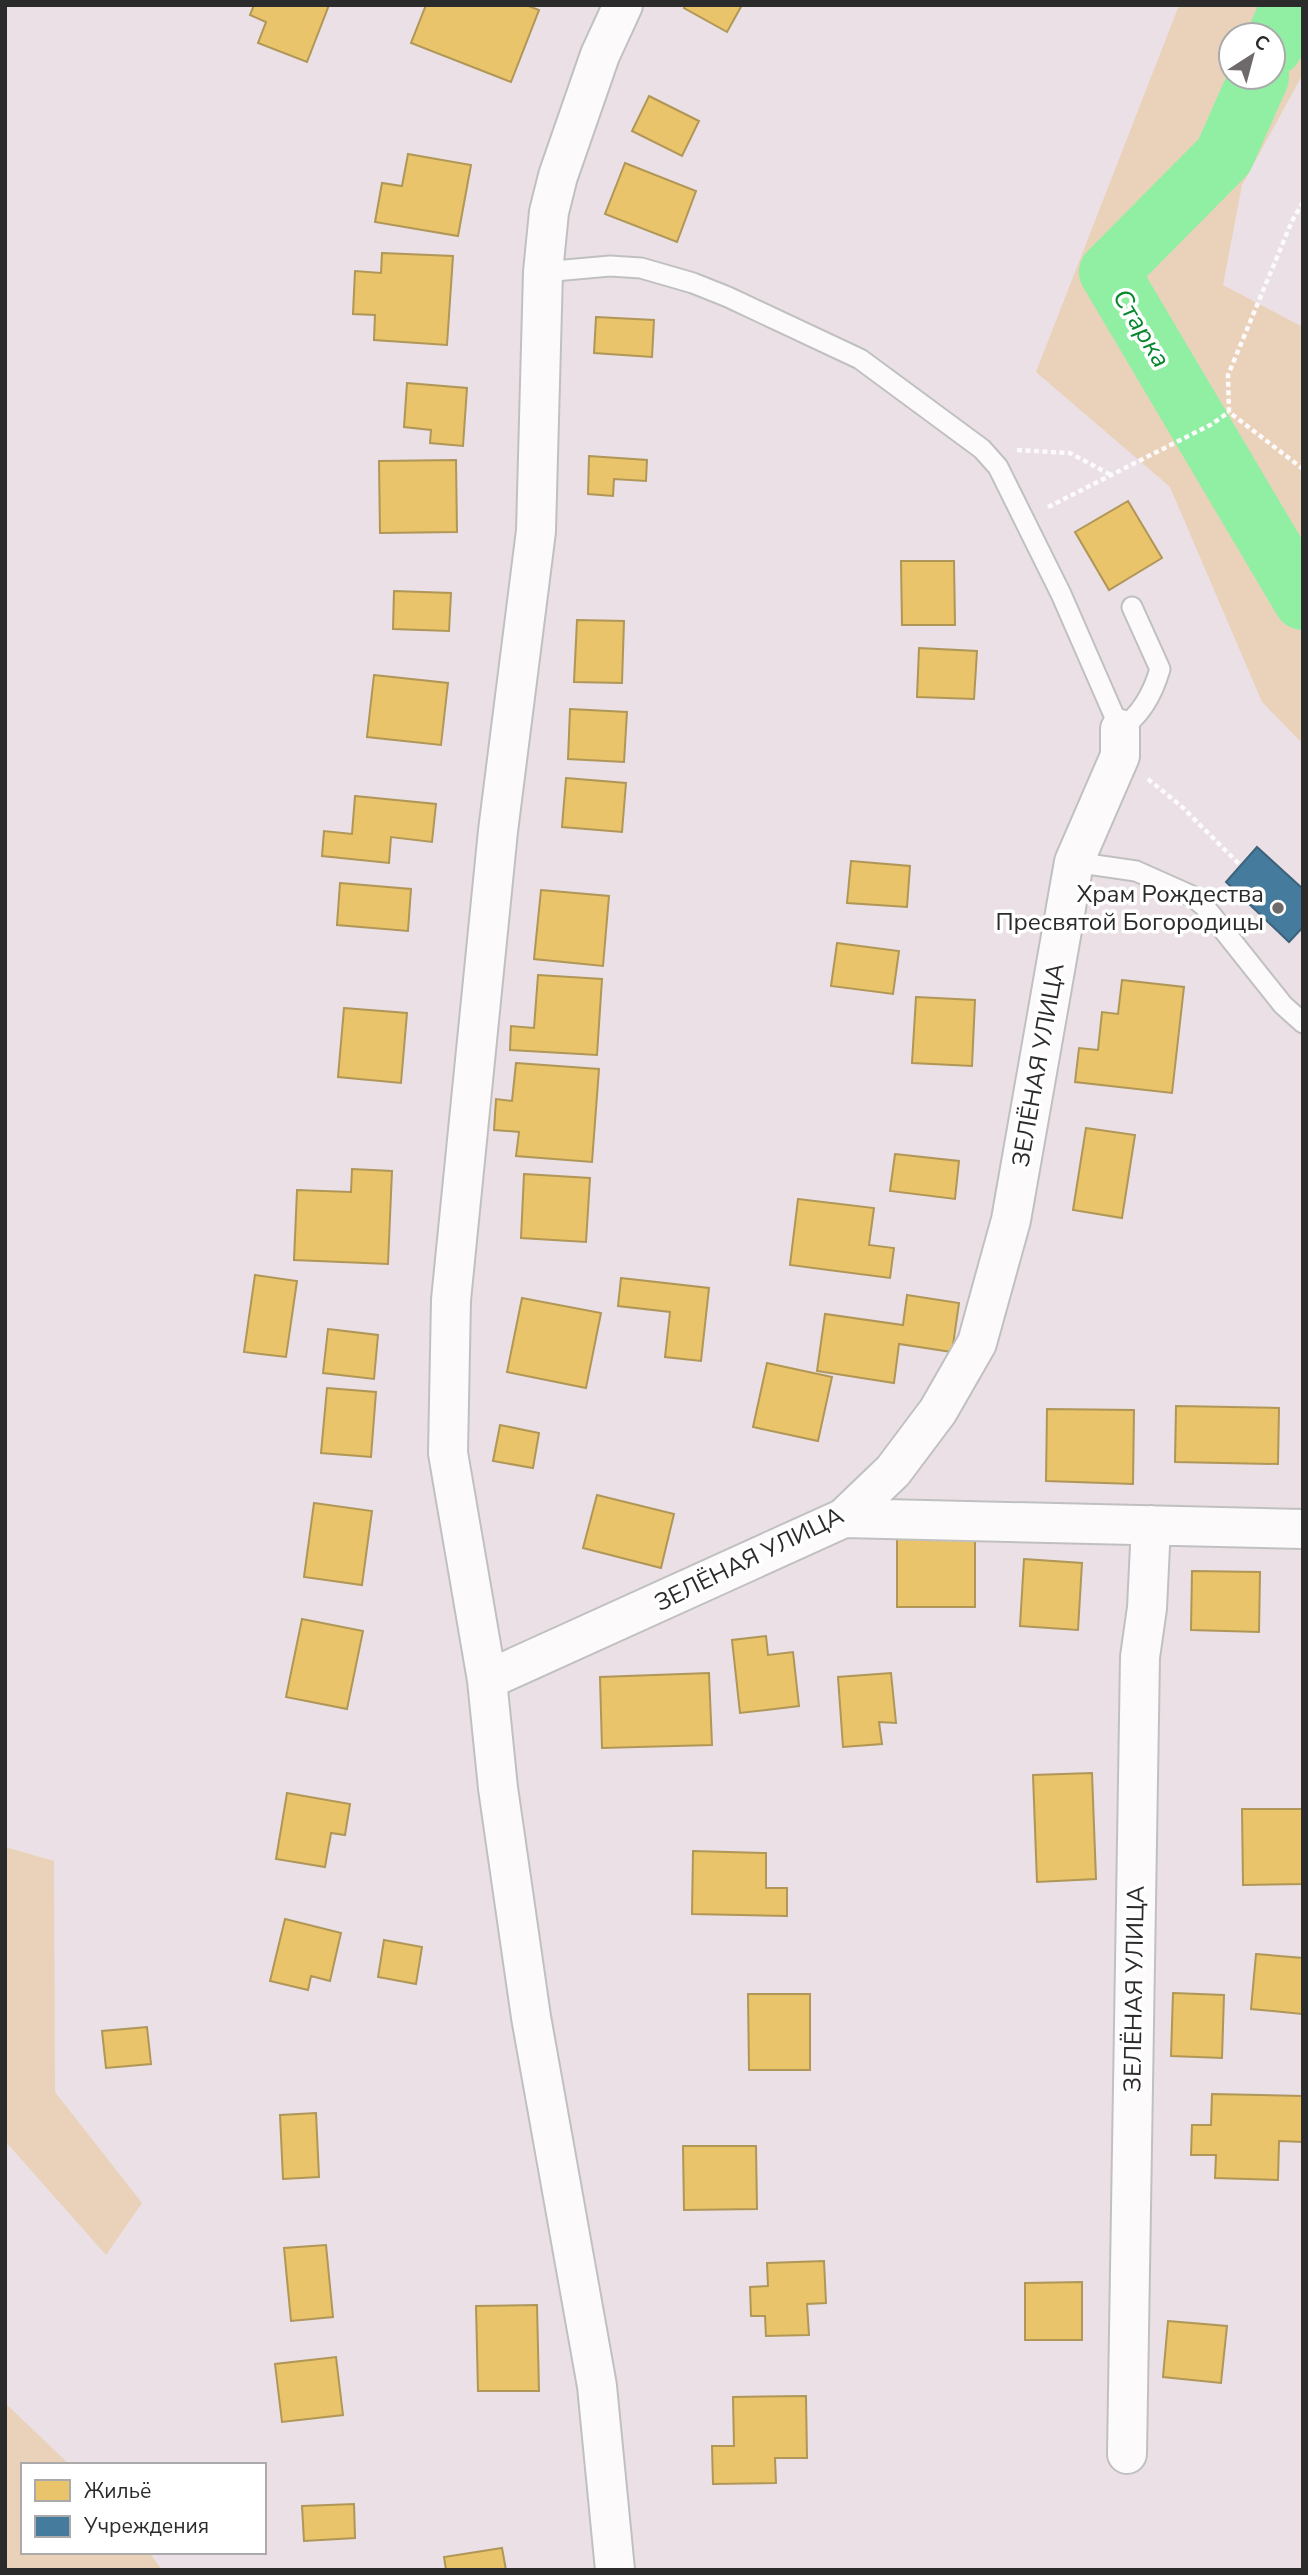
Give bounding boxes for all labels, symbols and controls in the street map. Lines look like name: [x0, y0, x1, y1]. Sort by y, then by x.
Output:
north arrow: [1217, 21, 1287, 91]
text: С: [1249, 29, 1274, 57]
water label: Старка: [1104, 282, 1179, 374]
place label: Храм Рождества Пресвятой Богородицы: [995, 878, 1264, 938]
marker: Храм Рождества Пресвятой Богородицы: [1270, 900, 1286, 916]
street label: ЗЕЛЁНАЯ УЛИЦА: [1004, 960, 1072, 1170]
street label: ЗЕЛЁНАЯ УЛИЦА: [649, 1499, 849, 1619]
street label: ЗЕЛЁНАЯ УЛИЦА: [1116, 1885, 1152, 2093]
legend: [21, 2463, 266, 2554]
text: Жильё: [84, 2477, 151, 2505]
text: Учреждения: [83, 2512, 209, 2540]

